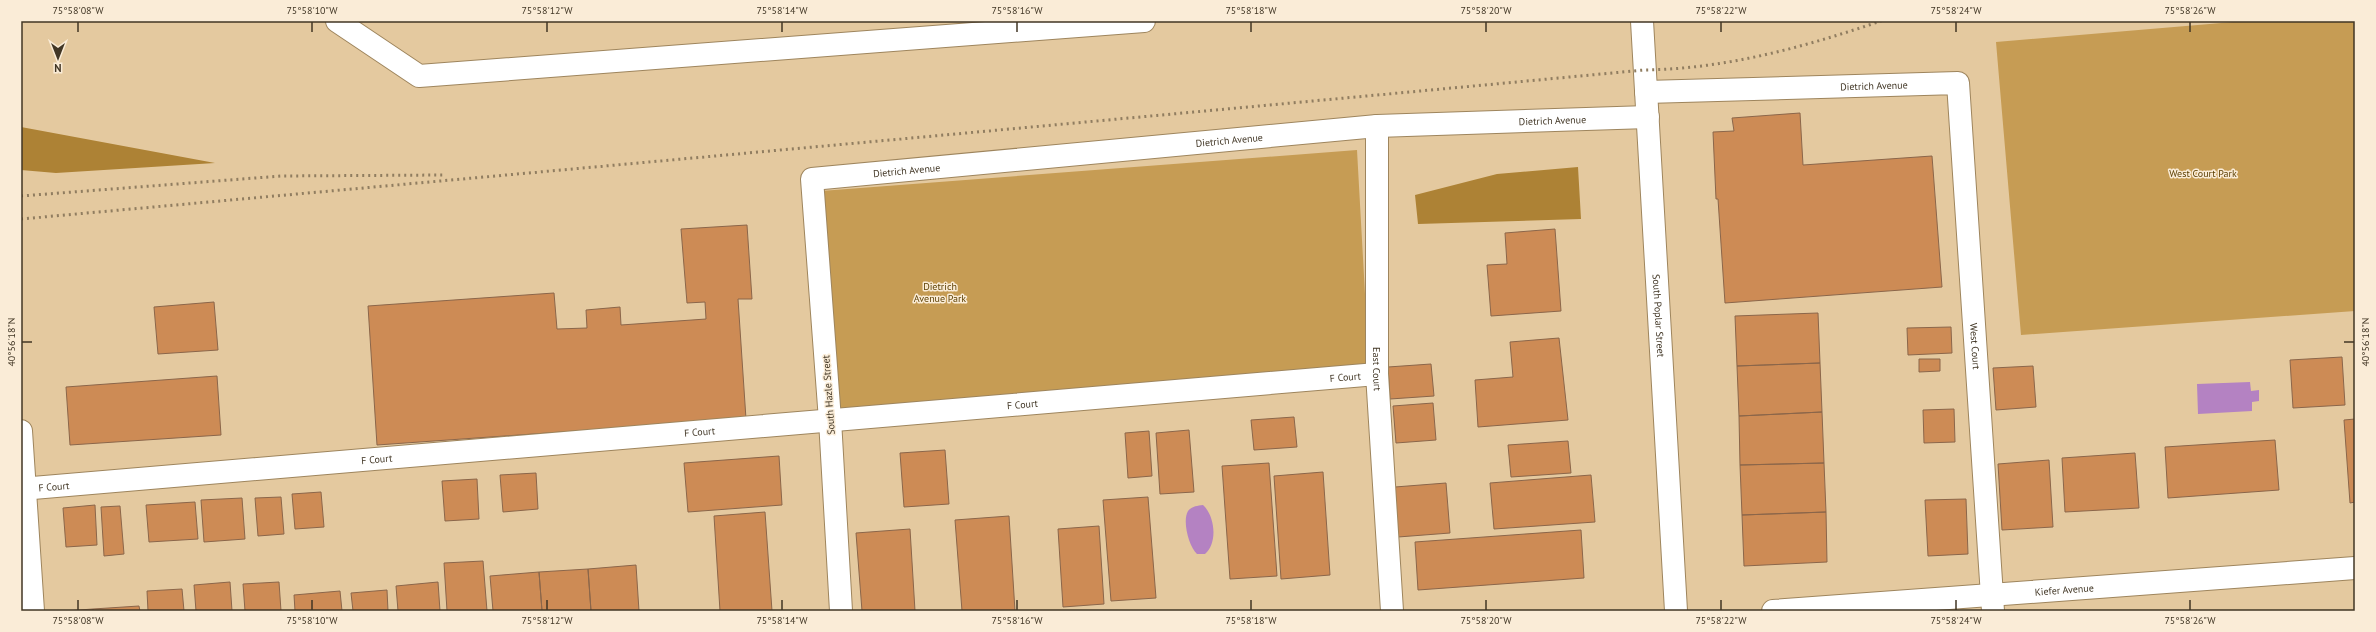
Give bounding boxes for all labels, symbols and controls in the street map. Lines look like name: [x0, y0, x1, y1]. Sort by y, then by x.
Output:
text: 75°58'08"W: [52, 4, 104, 17]
text: 75°58'10"W: [286, 4, 338, 17]
text: 75°58'12"W: [521, 4, 573, 17]
text: 75°58'14"W: [756, 4, 808, 17]
text: 75°58'16"W: [991, 4, 1043, 17]
text: 75°58'18"W: [1225, 4, 1277, 17]
text: 75°58'20"W: [1460, 4, 1512, 17]
text: 75°58'22"W: [1695, 4, 1747, 17]
text: 75°58'24"W: [1930, 4, 1982, 17]
text: 75°58'26"W: [2164, 4, 2216, 17]
north arrow: [38, 38, 78, 78]
text: N: [54, 61, 62, 75]
street label: Dietrich Avenue: [1840, 78, 1908, 93]
street label: Dietrich Avenue: [1519, 113, 1586, 128]
street label: Dietrich Avenue: [1195, 131, 1263, 150]
street label: Dietrich Avenue: [872, 161, 941, 180]
park label: West Court Park: [2169, 167, 2237, 180]
street label: South Poplar Street: [1650, 274, 1667, 358]
park label: Dietrich Avenue Park: [914, 280, 966, 305]
text: 40°56'18"N: [5, 317, 18, 367]
text: 40°56'18"N: [2359, 317, 2372, 367]
street label: West Court: [1967, 323, 1983, 371]
street label: East Court: [1370, 347, 1384, 392]
street label: South Hazle Street: [819, 354, 838, 435]
street label: F Court: [1329, 369, 1362, 385]
street label: F Court: [1006, 397, 1039, 412]
street label: F Court: [684, 424, 716, 440]
street label: F Court: [361, 451, 393, 467]
street label: F Court: [38, 479, 71, 494]
street label: Kiefer Avenue: [2034, 581, 2094, 599]
text: 75°58'08"W: [52, 614, 104, 627]
text: 75°58'10"W: [286, 614, 338, 627]
text: 75°58'12"W: [521, 614, 573, 627]
text: 75°58'14"W: [756, 614, 808, 627]
text: 75°58'16"W: [991, 614, 1043, 627]
text: 75°58'18"W: [1225, 614, 1277, 627]
text: 75°58'20"W: [1460, 614, 1512, 627]
text: 75°58'22"W: [1695, 614, 1747, 627]
text: 75°58'24"W: [1930, 614, 1982, 627]
text: 75°58'26"W: [2164, 614, 2216, 627]

